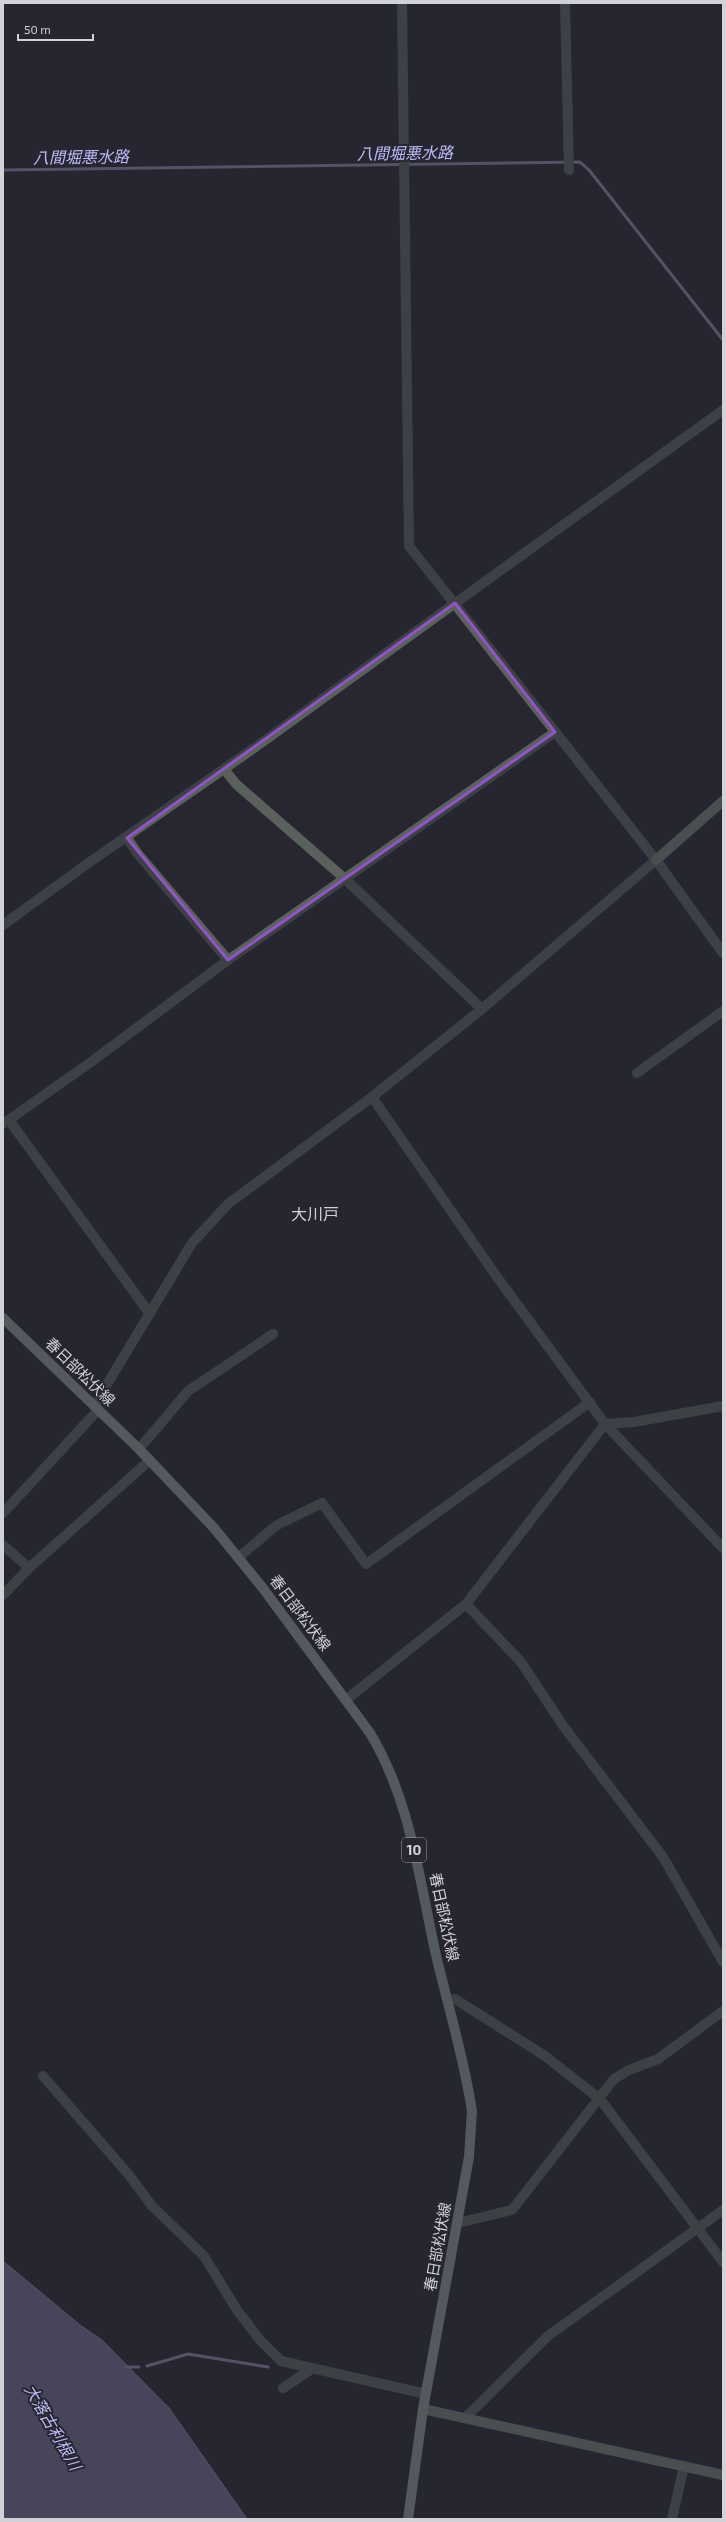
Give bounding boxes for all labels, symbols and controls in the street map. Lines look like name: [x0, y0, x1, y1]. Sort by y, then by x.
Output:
scale bar: [18, 16, 93, 42]
text: 50 m: [24, 22, 51, 36]
water label: 八間堀悪水路: [357, 142, 455, 163]
water label: 八間堀悪水路: [33, 146, 131, 167]
district label: 大川戸: [291, 1204, 339, 1223]
street label: 春日部松伏線: [42, 1334, 119, 1409]
street label: 春日部松伏線: [267, 1571, 335, 1654]
road number: 10: [402, 1838, 426, 1862]
street label: 春日部松伏線: [427, 1871, 463, 1963]
street label: 春日部松伏線: [420, 2201, 454, 2293]
water label: 大落古利根川: [21, 2380, 87, 2475]

